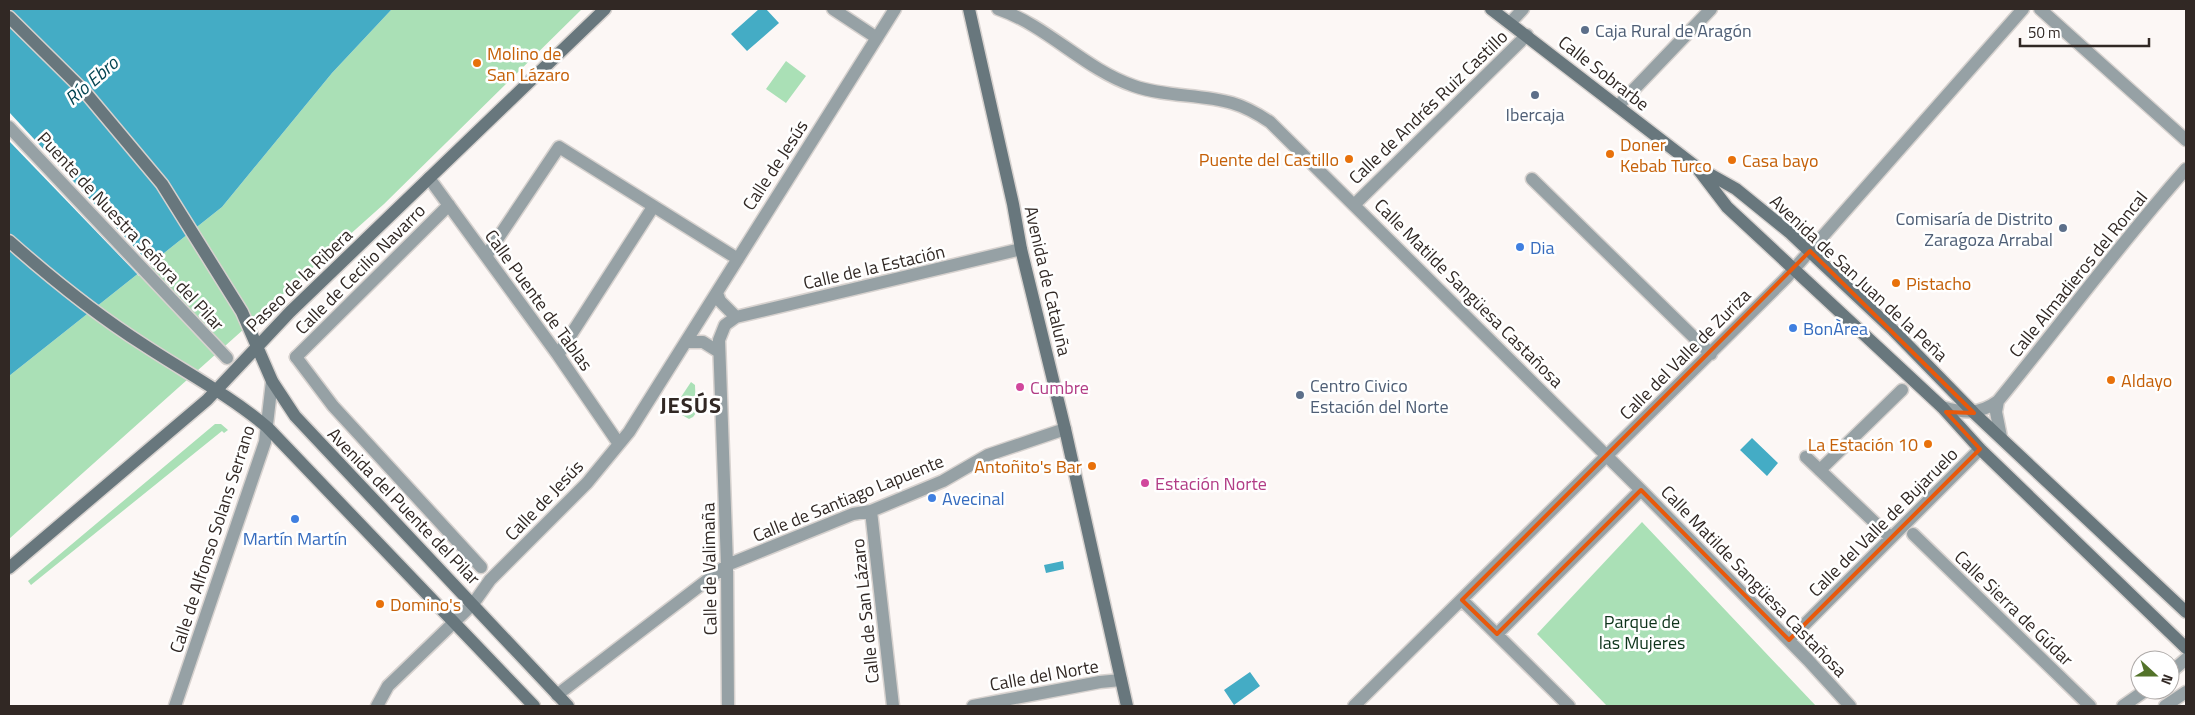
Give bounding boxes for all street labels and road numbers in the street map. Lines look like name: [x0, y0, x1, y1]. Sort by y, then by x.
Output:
street label: Calle de Andrés Ruiz Castillo: [1342, 24, 1514, 190]
street label: Calle Sobrarbe: [1553, 29, 1655, 117]
street label: Calle de Jesús: [736, 114, 814, 216]
street label: Puente de Nuestra Señora del Pilar: [31, 125, 231, 337]
street label: Calle Almadieros del Roncal: [2002, 185, 2154, 363]
street label: Avenida de San Juan de la Peña: [1764, 188, 1954, 368]
street label: Calle Matilde Sangüesa Castañosa: [1368, 192, 1570, 394]
street label: Calle de Cecilio Navarro: [289, 198, 431, 340]
street label: Avenida de Cataluña: [1018, 203, 1078, 359]
street label: Paseo de la Ribera: [240, 222, 358, 338]
street label: Calle Puente de Tablas: [478, 224, 600, 376]
street label: Calle de la Estación: [801, 238, 947, 296]
street label: Calle del Valle de Zuriza: [1613, 282, 1757, 426]
street label: Calle de Alfonso Solans Serrano: [162, 421, 262, 657]
street label: Avenida del Puente del Pilar: [321, 421, 487, 591]
street label: Calle del Valle de Bujaruelo: [1802, 441, 1964, 603]
street label: Calle de Santiago Lapuente: [748, 447, 948, 549]
street label: Calle de Jesús: [498, 453, 590, 547]
street label: Calle Matilde Sangüesa Castañosa: [1655, 479, 1853, 683]
street label: Calle de Valimaña: [694, 502, 724, 636]
street label: Calle de San Lázaro: [844, 537, 886, 685]
street label: Calle Sierra de Gúdar: [1948, 544, 2080, 672]
street label: Calle del Norte: [987, 652, 1101, 698]

